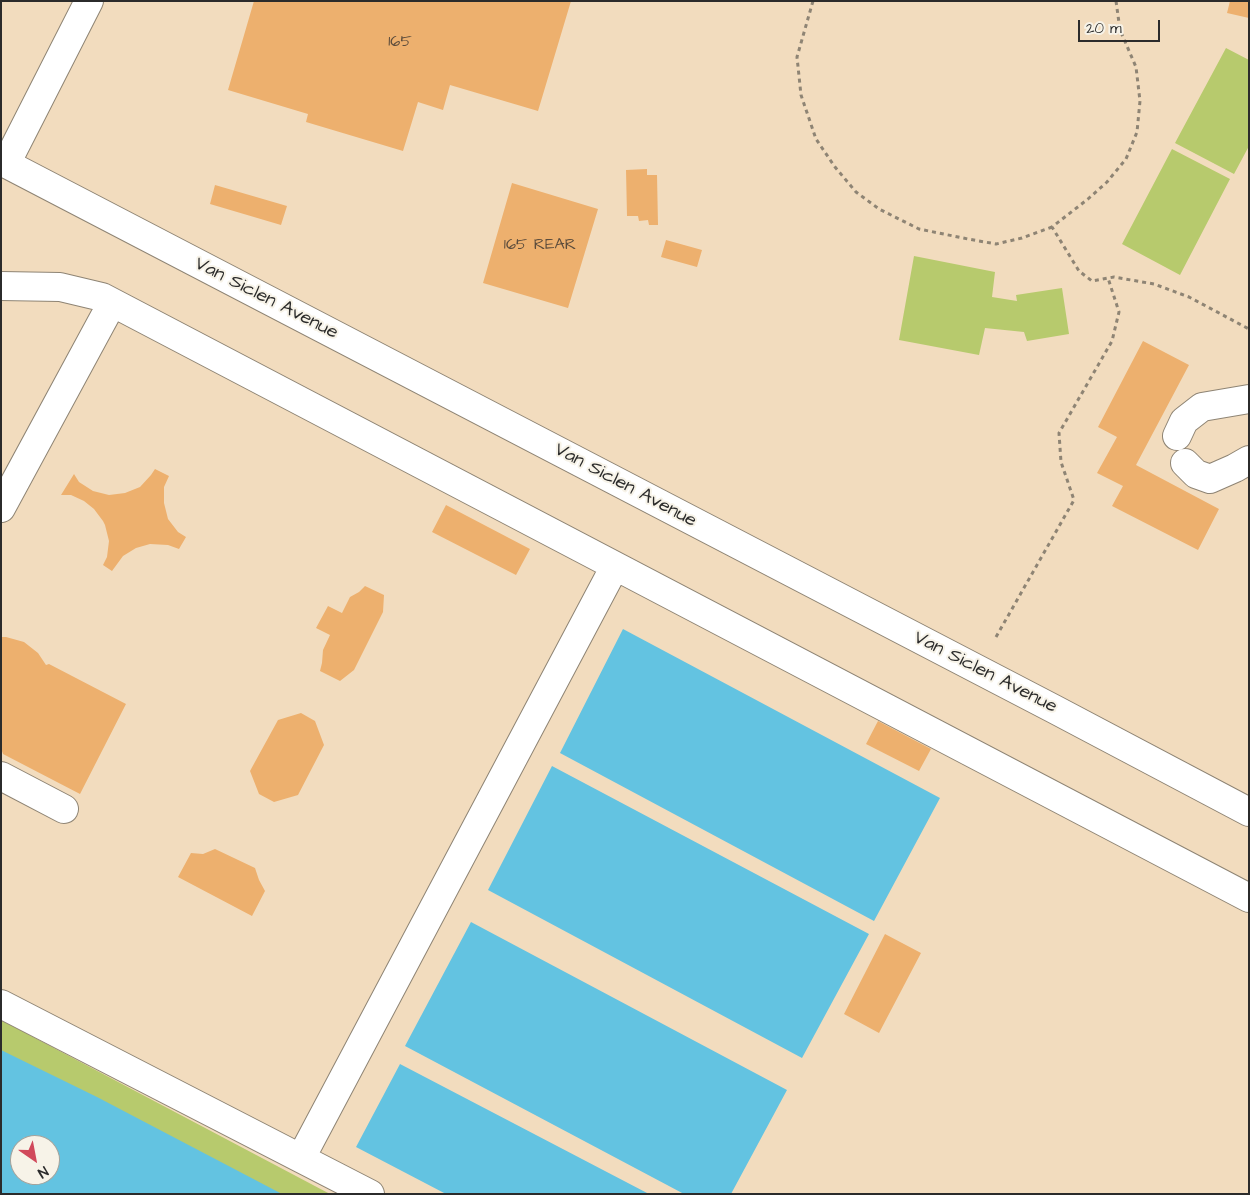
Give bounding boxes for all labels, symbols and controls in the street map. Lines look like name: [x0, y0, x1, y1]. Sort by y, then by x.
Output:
scale bar: [1080, 10, 1162, 42]
text: 20 m: [1086, 18, 1122, 39]
house number: 165: [388, 33, 412, 53]
house number: 165 REAR: [504, 236, 576, 256]
street label: Van Siclen Avenue: [190, 253, 342, 345]
street label: Van Siclen Avenue: [550, 439, 700, 533]
street label: Van Siclen Avenue: [909, 627, 1061, 719]
north arrow: [10, 1135, 60, 1185]
text: N: [33, 1161, 52, 1183]

